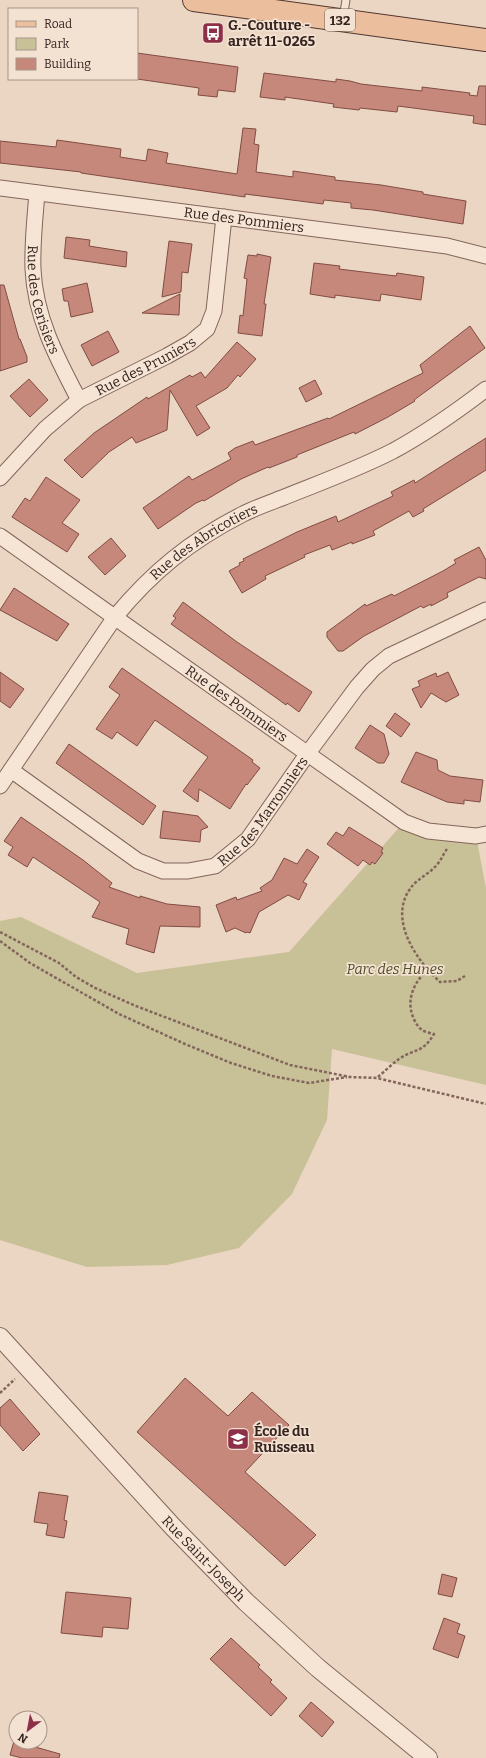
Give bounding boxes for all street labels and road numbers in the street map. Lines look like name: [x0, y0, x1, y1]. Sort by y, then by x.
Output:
road number: 132: [325, 9, 355, 31]
street label: Rue des Pommiers: [183, 203, 305, 236]
street label: Rue des Cerisiers: [24, 245, 63, 357]
street label: Rue des Pruniers: [93, 333, 199, 399]
street label: Rue des Abricotiers: [146, 500, 260, 583]
street label: Rue des Pommiers: [182, 662, 291, 745]
street label: Rue des Marronniers: [214, 753, 311, 869]
street label: Rue Saint-Joseph: [159, 1512, 249, 1605]

